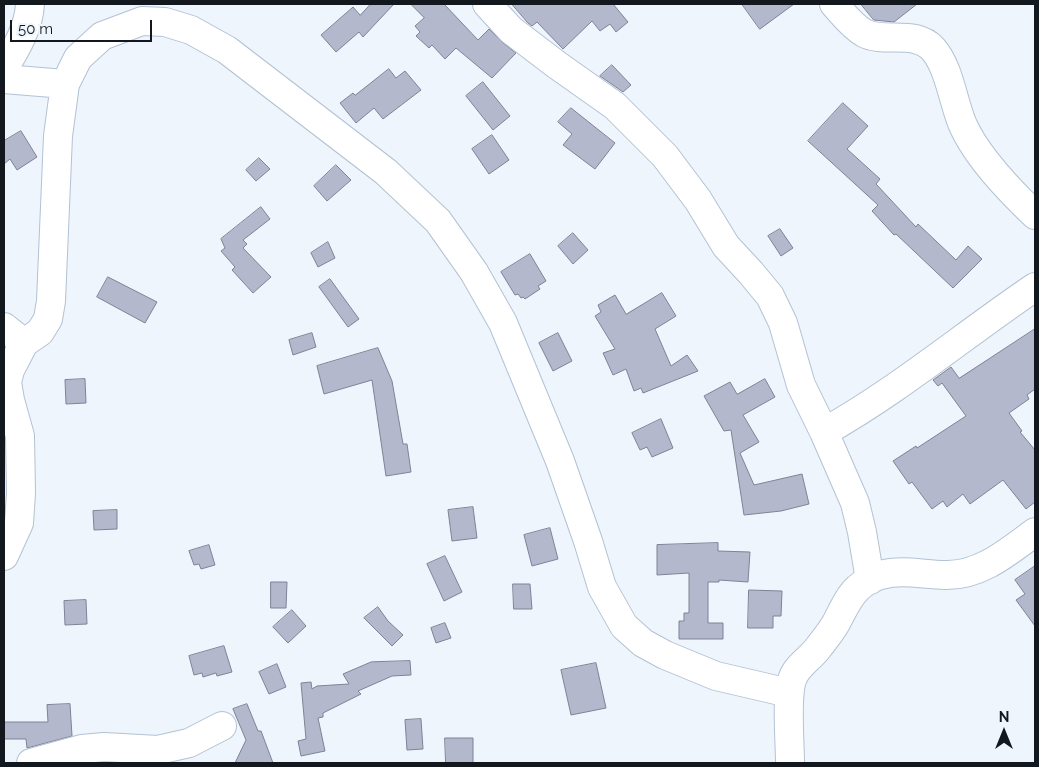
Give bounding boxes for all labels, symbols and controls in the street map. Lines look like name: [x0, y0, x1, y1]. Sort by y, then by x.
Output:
scale bar: [12, 10, 155, 42]
text: 50 m: [18, 20, 53, 38]
north arrow: [979, 707, 1029, 757]
text: N: [999, 709, 1009, 725]

